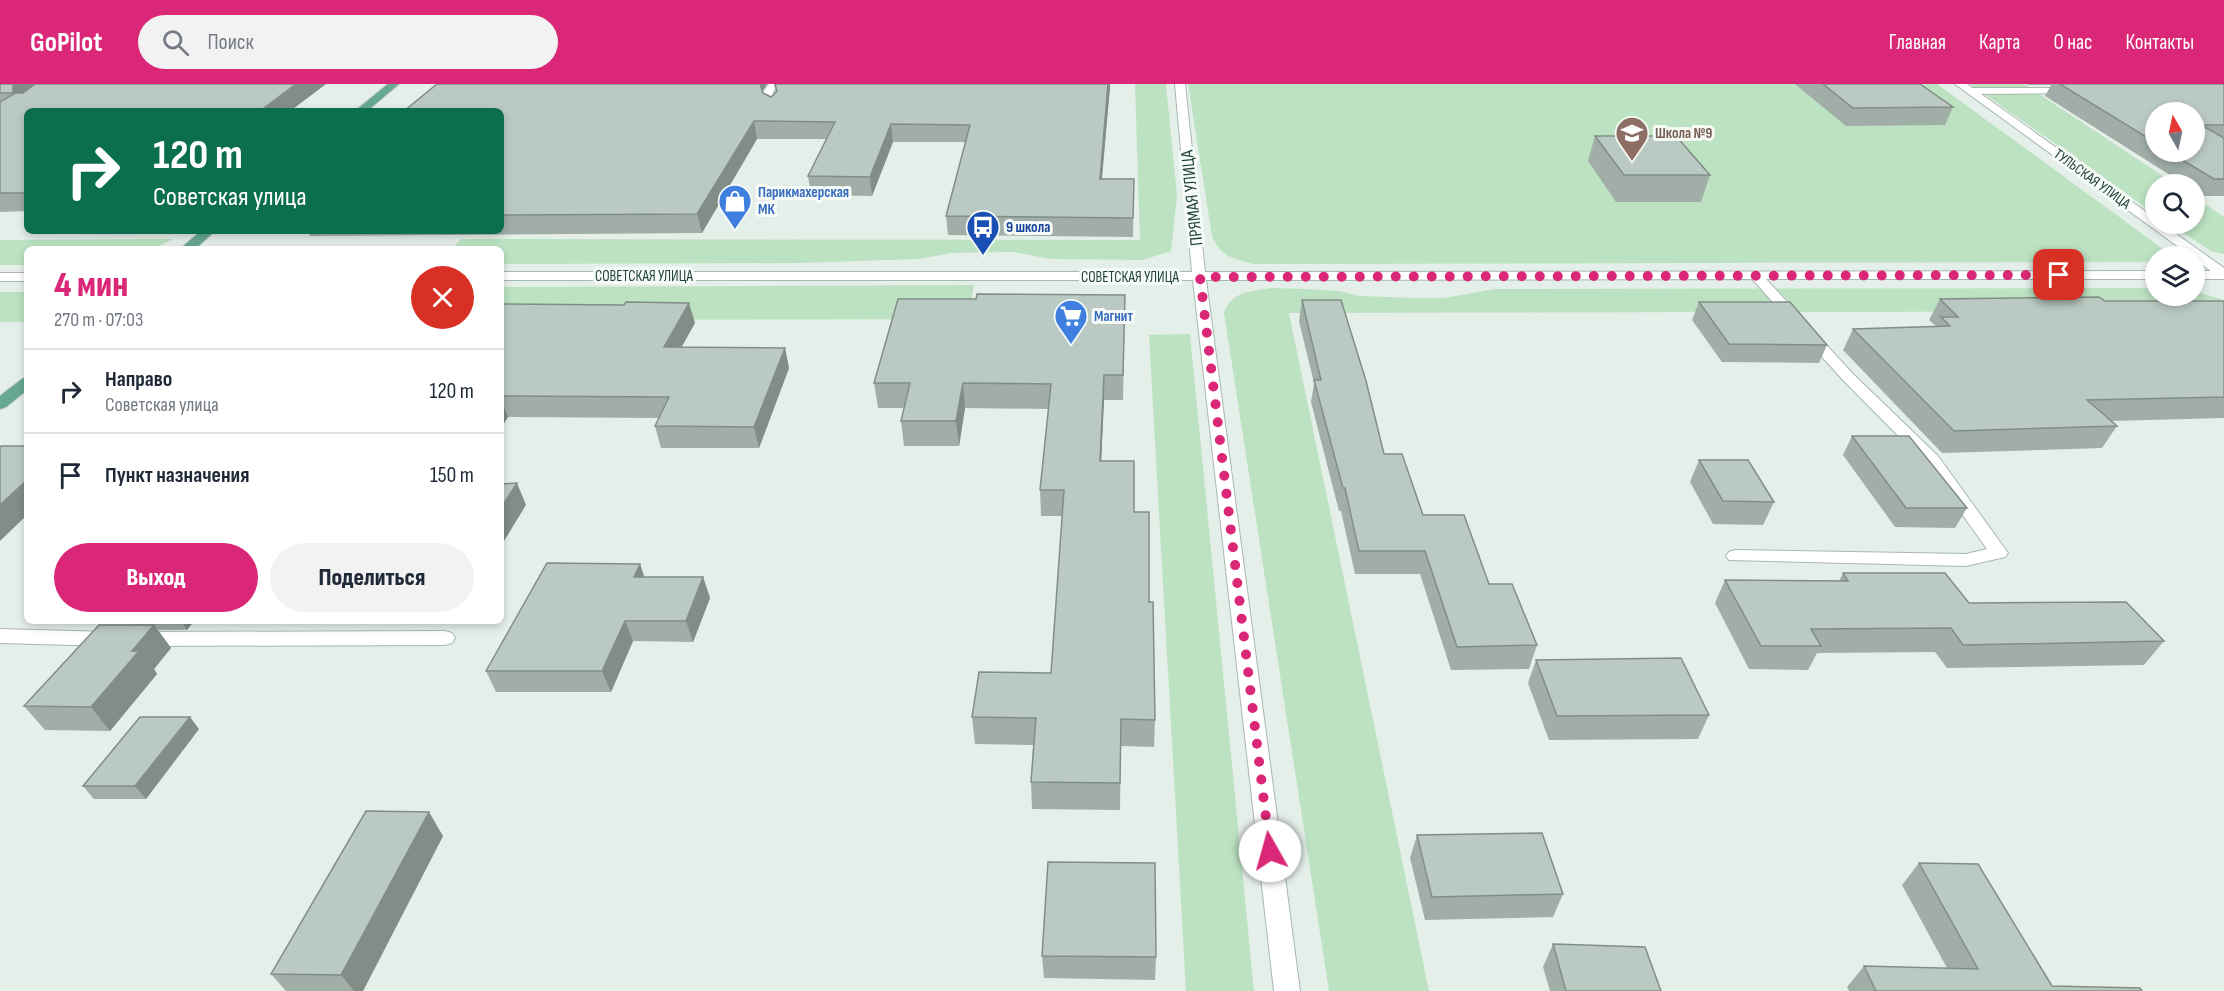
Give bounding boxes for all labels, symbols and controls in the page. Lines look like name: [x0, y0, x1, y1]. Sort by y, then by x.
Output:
search box: [138, 15, 558, 69]
text: GoPilot: [30, 26, 102, 59]
icon: search: [159, 26, 192, 59]
text: Поиск: [207, 29, 254, 56]
text: Главная: [1889, 30, 1946, 55]
text: Карта: [1979, 30, 2020, 55]
text: О нас: [2053, 30, 2092, 55]
text: Контакты: [2125, 30, 2194, 55]
north arrow: [2145, 102, 2205, 162]
map controls: [2145, 102, 2205, 306]
school or university icon: Школа №9: [1614, 115, 1650, 162]
place label: Школа №9: [1655, 124, 1712, 143]
text: 120 m: [153, 130, 243, 181]
icon: right: [54, 132, 132, 210]
street label: ТУЛЬСКАЯ УЛИЦА: [2050, 145, 2135, 214]
street label: ПРЯМАЯ УЛИЦА: [1176, 149, 1207, 247]
button: search: [2145, 174, 2205, 234]
text: Советская улица: [153, 181, 307, 213]
shop icon: Парикмахерская МК: [717, 183, 753, 230]
place label: Парикмахерская МК: [758, 183, 849, 219]
bus stop icon: 9 школа: [965, 209, 1001, 256]
place label: 9 школа: [1006, 218, 1050, 237]
button: layers: [2145, 246, 2205, 306]
pin: [2033, 249, 2084, 300]
icon: arrive: [2042, 258, 2075, 291]
text: 4 мин: [54, 264, 128, 307]
button: close: [411, 266, 474, 329]
street label: СОВЕТСКАЯ УЛИЦА: [595, 267, 694, 286]
street label: СОВЕТСКАЯ УЛИЦА: [1081, 268, 1180, 287]
supermarket icon: Магнит: [1053, 298, 1089, 345]
place label: Магнит: [1094, 307, 1133, 326]
text: 270 m · 07:03: [54, 308, 143, 332]
text: Направо: [105, 366, 172, 393]
icon: right: [54, 375, 87, 408]
text: 120 m: [430, 378, 474, 405]
text: Советская улица: [105, 393, 219, 417]
icon: arrive: [54, 459, 87, 492]
text: Пункт назначения: [105, 462, 249, 489]
text: 150 m: [430, 462, 474, 489]
button: Выход: [54, 543, 258, 612]
button: Поделиться: [270, 543, 474, 612]
position arrow: [1238, 819, 1302, 883]

